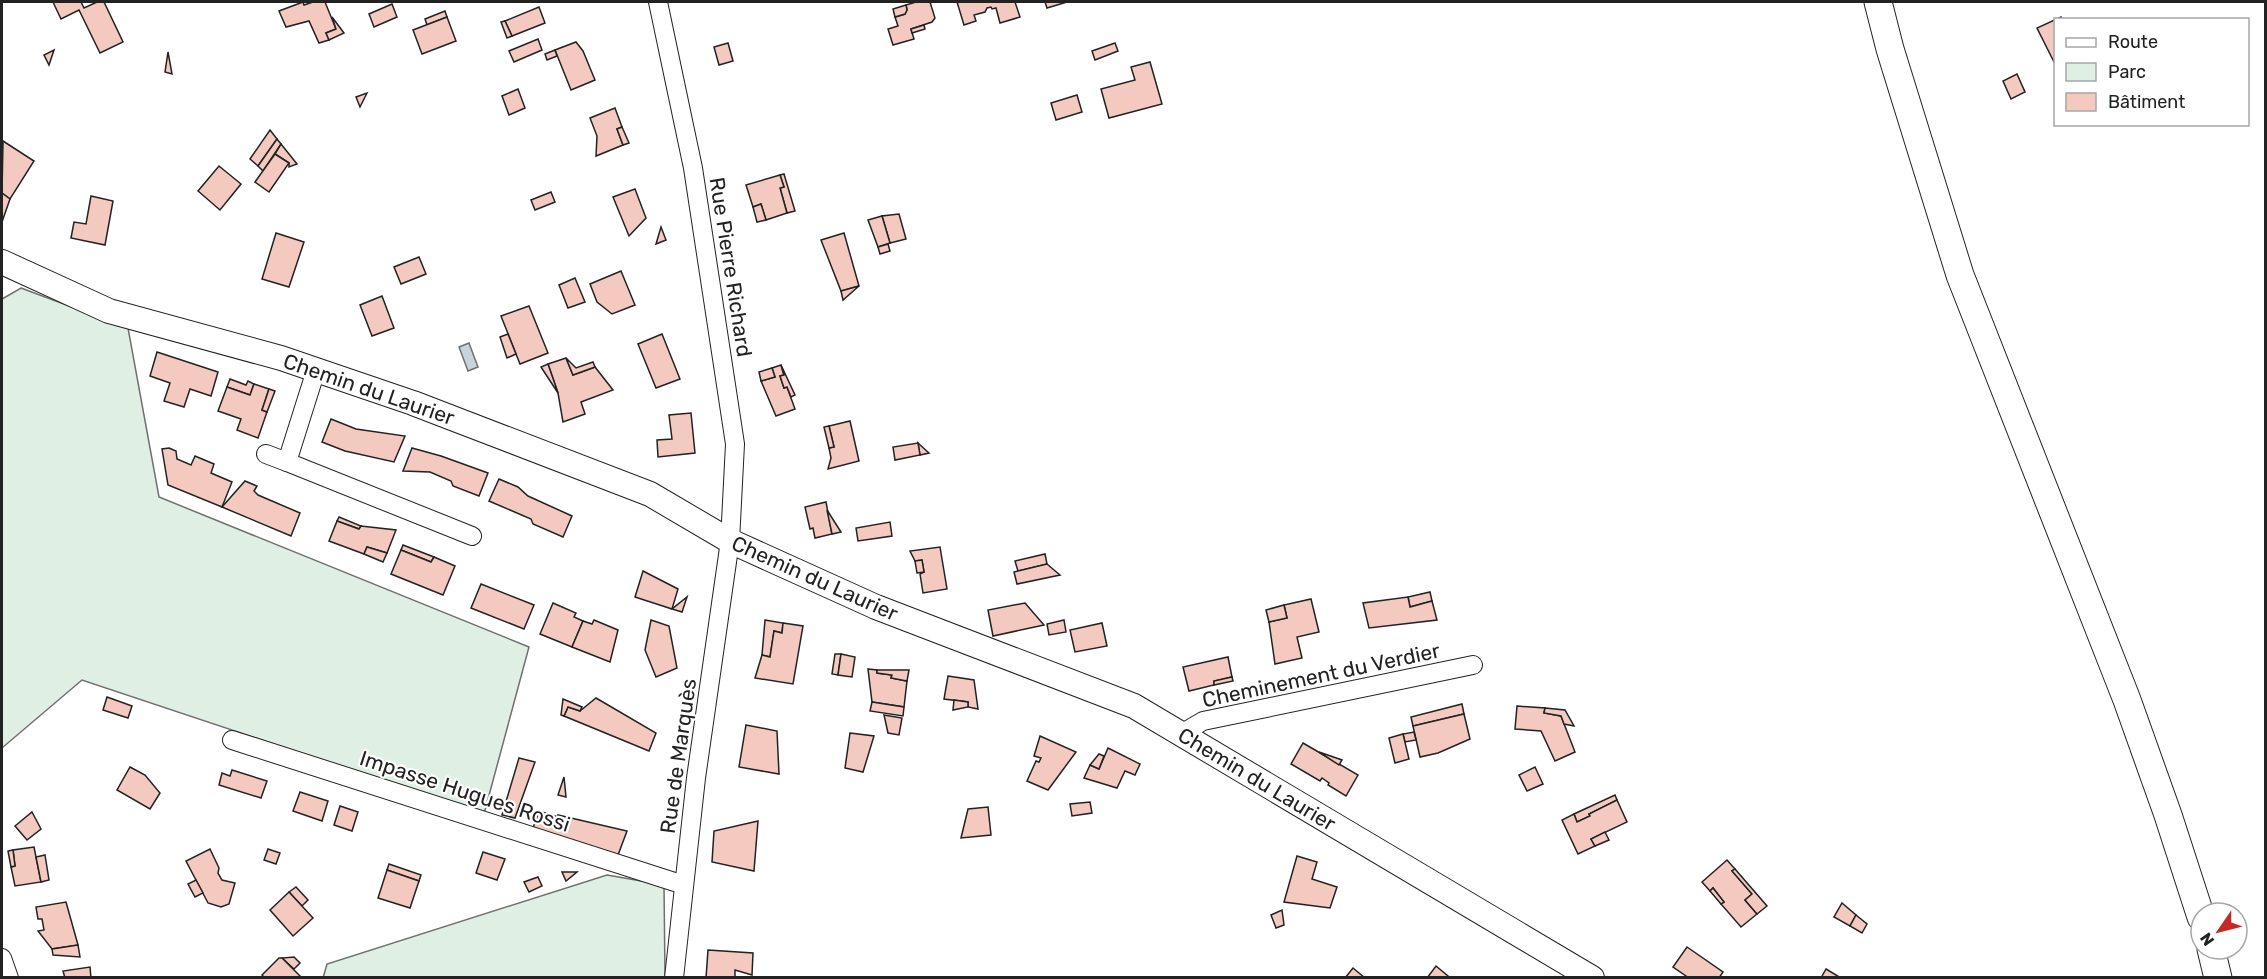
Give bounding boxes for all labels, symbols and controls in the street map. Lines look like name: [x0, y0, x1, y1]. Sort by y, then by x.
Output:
legend: [2054, 18, 2249, 126]
text: Route: [2108, 31, 2158, 53]
text: Parc: [2108, 61, 2146, 83]
text: Bâtiment: [2108, 91, 2185, 113]
street label: Rue Pierre Richard: [704, 175, 758, 359]
street label: Chemin du Laurier: [280, 348, 458, 430]
street label: Chemin du Laurier: [728, 530, 902, 626]
street label: Cheminement du Verdier: [1200, 638, 1442, 712]
street label: Rue de Marquès: [655, 677, 701, 835]
street label: Chemin du Laurier: [1174, 722, 1340, 836]
street label: Impasse Hugues Rossi: [357, 745, 573, 837]
north arrow: [2189, 901, 2249, 961]
text: N: [2196, 929, 2218, 949]

